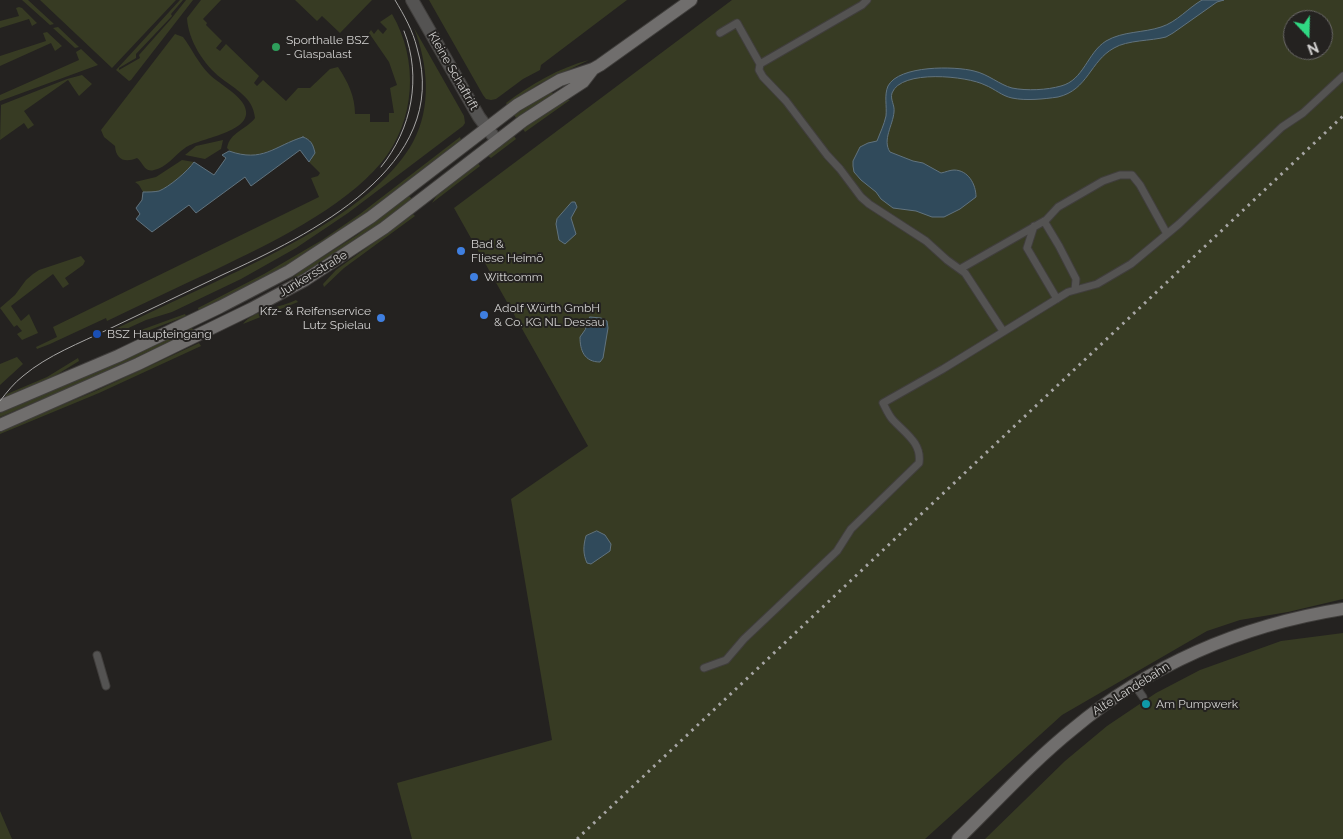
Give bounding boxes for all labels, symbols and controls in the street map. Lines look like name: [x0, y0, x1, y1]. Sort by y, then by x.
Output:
north arrow: [1283, 10, 1333, 60]
street label: Kleine Schaftrift: [425, 29, 481, 113]
place label: Sporthalle BSZ - Glaspalast: [286, 33, 369, 61]
text: N: [1305, 39, 1321, 57]
marker: Sporthalle BSZ - Glaspalast: [270, 41, 282, 53]
place label: Bad & Fliese Heimö: [471, 237, 543, 265]
marker: Bad & Fliese Heimö: [455, 245, 467, 257]
street label: Junkersstraße: [276, 248, 350, 300]
place label: Wittcomm: [484, 270, 543, 284]
marker: Wittcomm: [468, 271, 480, 283]
place label: Adolf Würth GmbH & Co. KG NL Dessau: [494, 301, 605, 329]
place label: Kfz- & Reifenservice Lutz Spielau: [260, 304, 371, 332]
marker: Adolf Würth GmbH & Co. KG NL Dessau: [478, 309, 490, 321]
marker: Kfz- & Reifenservice Lutz Spielau: [375, 312, 387, 324]
place label: BSZ Haupteingang: [107, 327, 212, 341]
marker: BSZ Haupteingang: [91, 328, 103, 340]
street label: Alte Landebahn: [1090, 659, 1172, 719]
place label: Am Pumpwerk: [1156, 697, 1238, 711]
marker: Am Pumpwerk: [1140, 698, 1152, 710]

